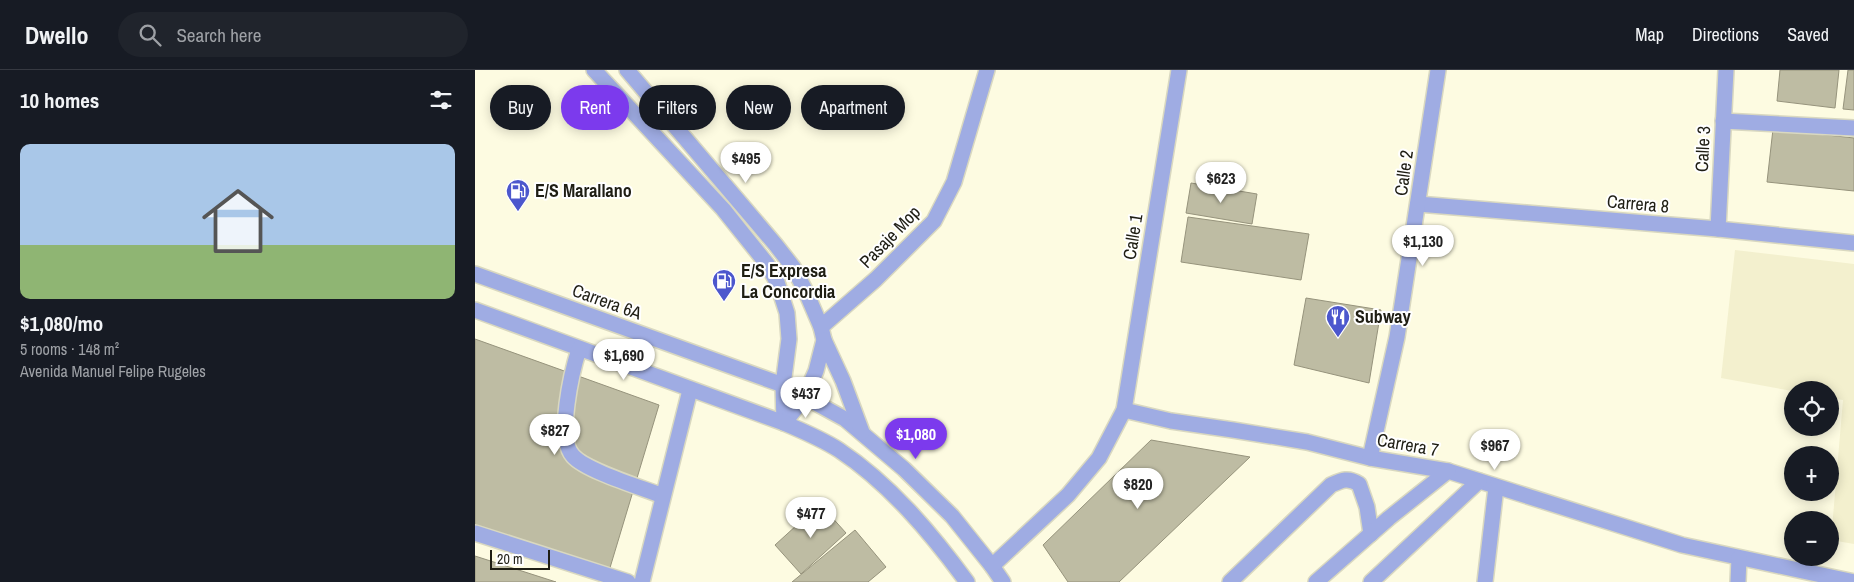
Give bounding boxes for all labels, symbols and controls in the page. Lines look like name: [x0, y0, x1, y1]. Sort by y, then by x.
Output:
search box: [118, 12, 468, 57]
text: Dwello: [25, 19, 88, 51]
icon: search: [136, 21, 164, 49]
text: Search here: [176, 22, 261, 48]
text: Map: [1635, 22, 1664, 47]
text: Directions: [1692, 22, 1759, 47]
text: Saved: [1787, 22, 1829, 47]
chip: Buy: [490, 85, 551, 130]
chip: Rent: [561, 85, 629, 130]
chip: Filters: [639, 85, 716, 130]
chip: New: [726, 85, 791, 130]
chip: Apartment: [801, 85, 905, 130]
text: 10 homes: [20, 86, 99, 115]
icon: filters: [427, 86, 455, 114]
street label: Calle 3: [1689, 125, 1716, 173]
pin: $495: [716, 142, 776, 184]
text: $495: [731, 147, 761, 169]
street label: Calle 2: [1388, 148, 1419, 197]
pin: $623: [1191, 162, 1251, 204]
text: $623: [1206, 167, 1236, 189]
icon: home: [193, 176, 283, 266]
fuel station icon: E/S Marallano: [505, 178, 531, 212]
place label: E/S Marallano: [535, 178, 632, 203]
street label: Carrera 8: [1606, 188, 1670, 219]
street label: Pasaje Mop: [854, 200, 926, 273]
street label: Calle 1: [1117, 211, 1149, 262]
pin: $1,130: [1382, 224, 1464, 267]
text: $1,130: [1403, 230, 1443, 252]
place label: E/S Expresa La Concordia: [741, 258, 836, 304]
fuel station icon: E/S Expresa La Concordia: [711, 268, 737, 302]
street label: Carrera 6A: [569, 277, 646, 326]
restaurant icon: Subway: [1325, 304, 1351, 338]
place label: Subway: [1355, 304, 1412, 329]
text: $1,080/mo: [20, 309, 103, 338]
text: 5 rooms · 148 m²: [20, 338, 119, 360]
pin: $1,690: [583, 338, 665, 381]
text: $1,690: [604, 344, 644, 366]
text: Avenida Manuel Felipe Rugeles: [20, 360, 206, 382]
pin: $437: [776, 376, 836, 419]
map controls: [1784, 381, 1839, 566]
button: locate: [1784, 381, 1839, 436]
text: $437: [791, 382, 821, 404]
pin: $827: [525, 414, 585, 456]
pin: $1,080: [875, 418, 957, 460]
text: $827: [540, 419, 570, 441]
text: $1,080: [896, 423, 936, 445]
street label: Carrera 7: [1375, 427, 1441, 462]
pin: $967: [1465, 428, 1525, 471]
text: $967: [1480, 434, 1510, 456]
button: +: [1784, 446, 1839, 501]
pin: $820: [1108, 468, 1168, 510]
text: $820: [1123, 473, 1153, 495]
pin: $477: [781, 496, 841, 539]
text: $477: [796, 502, 826, 524]
button: −: [1784, 511, 1839, 566]
scale bar: [490, 547, 550, 570]
text: 20 m: [497, 550, 523, 568]

